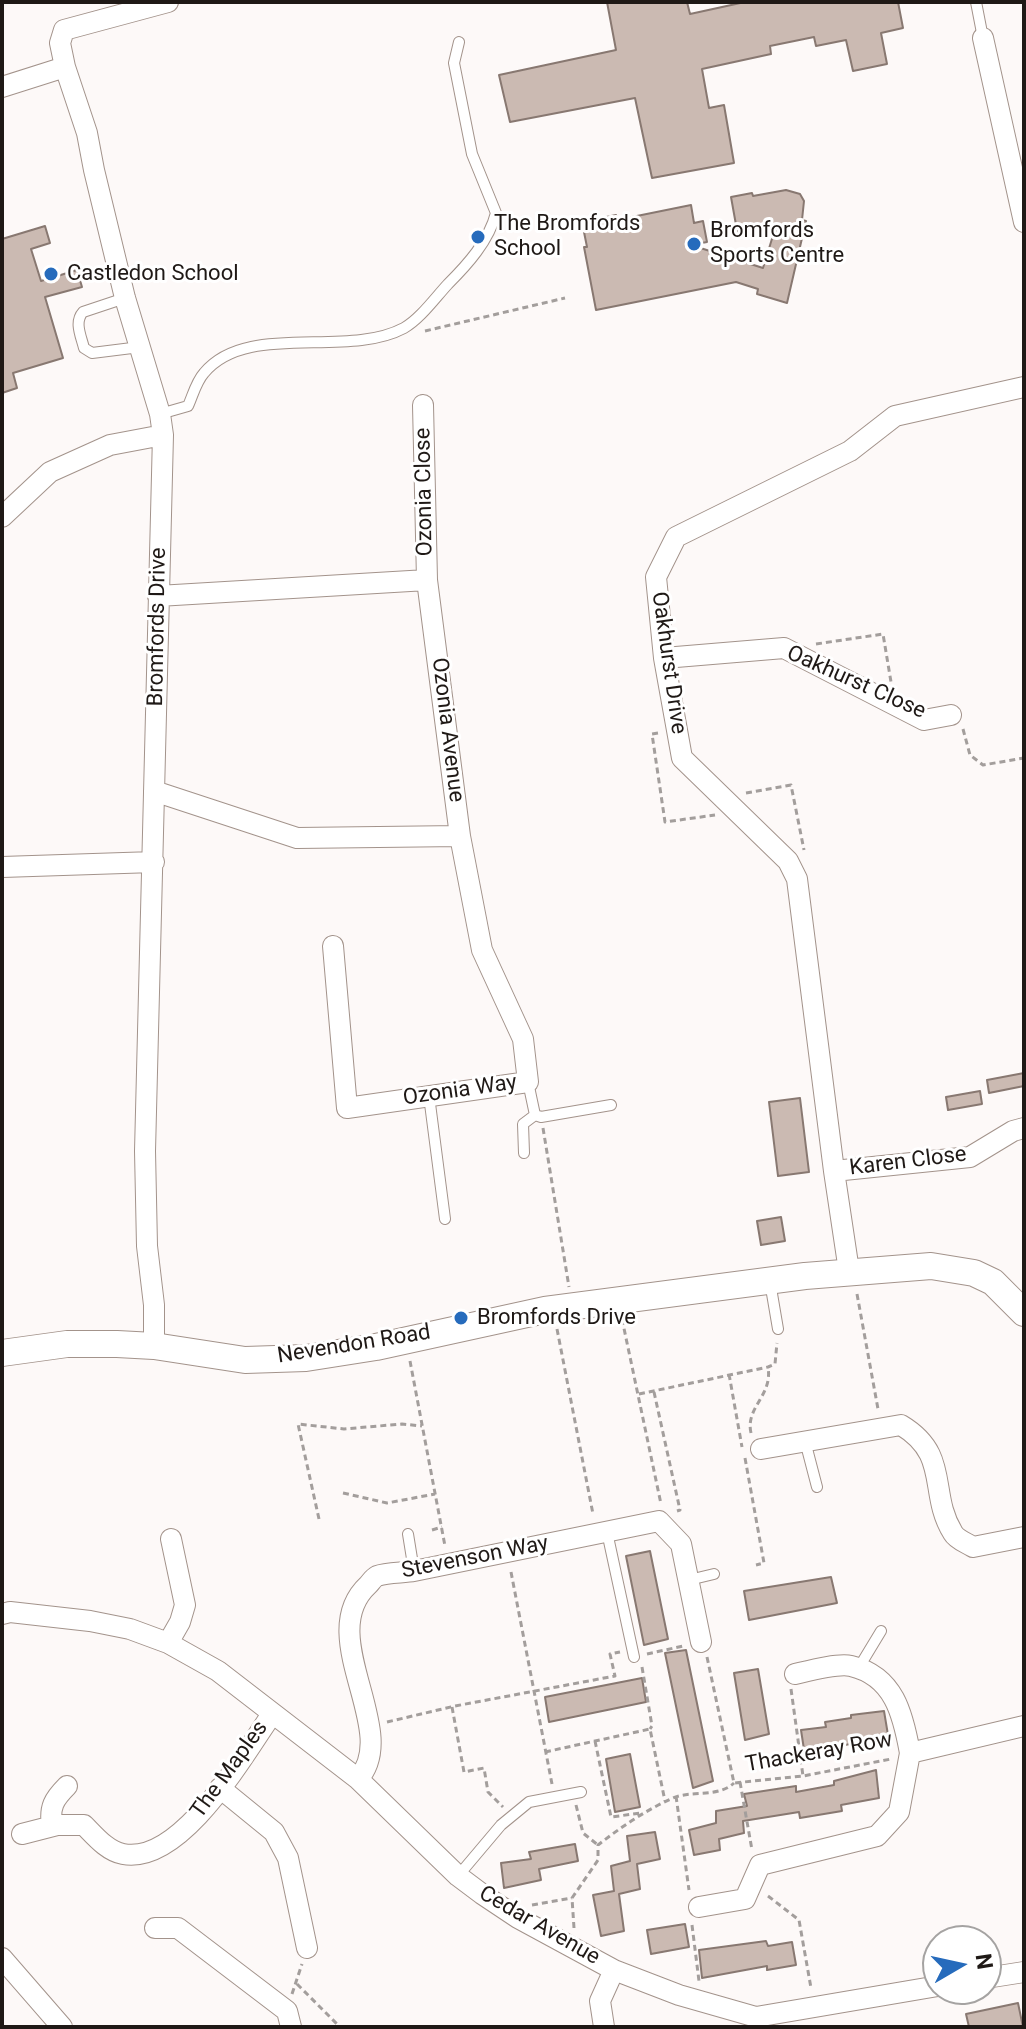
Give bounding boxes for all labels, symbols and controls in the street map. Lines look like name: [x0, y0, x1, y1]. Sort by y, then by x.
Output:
place label: The Bromfords School: [494, 211, 640, 262]
place label: Bromfords Sports Centre: [710, 218, 844, 270]
marker: The Bromfords School: [469, 228, 487, 246]
marker: Bromfords Sports Centre: [685, 235, 703, 253]
place label: Castledon School: [67, 261, 239, 287]
marker: Castledon School: [42, 265, 60, 283]
street label: Ozonia Close: [411, 427, 439, 557]
street label: Bromfords Drive: [143, 547, 173, 707]
street label: Oakhurst Drive: [645, 590, 691, 736]
street label: Oakhurst Close: [782, 641, 930, 725]
street label: Ozonia Avenue: [425, 656, 469, 804]
street label: Ozonia Way: [401, 1070, 519, 1112]
street label: Karen Close: [848, 1142, 968, 1182]
place label: Bromfords Drive: [477, 1305, 636, 1331]
marker: Bromfords Drive: [452, 1309, 470, 1327]
street label: Nevendon Road: [276, 1320, 432, 1370]
street label: Stevenson Way: [399, 1531, 551, 1585]
street label: The Maples: [186, 1716, 274, 1824]
street label: Thackeray Row: [744, 1727, 894, 1779]
street label: Cedar Avenue: [474, 1881, 604, 1971]
north arrow: [922, 1925, 1002, 2005]
text: N: [971, 1952, 998, 1971]

